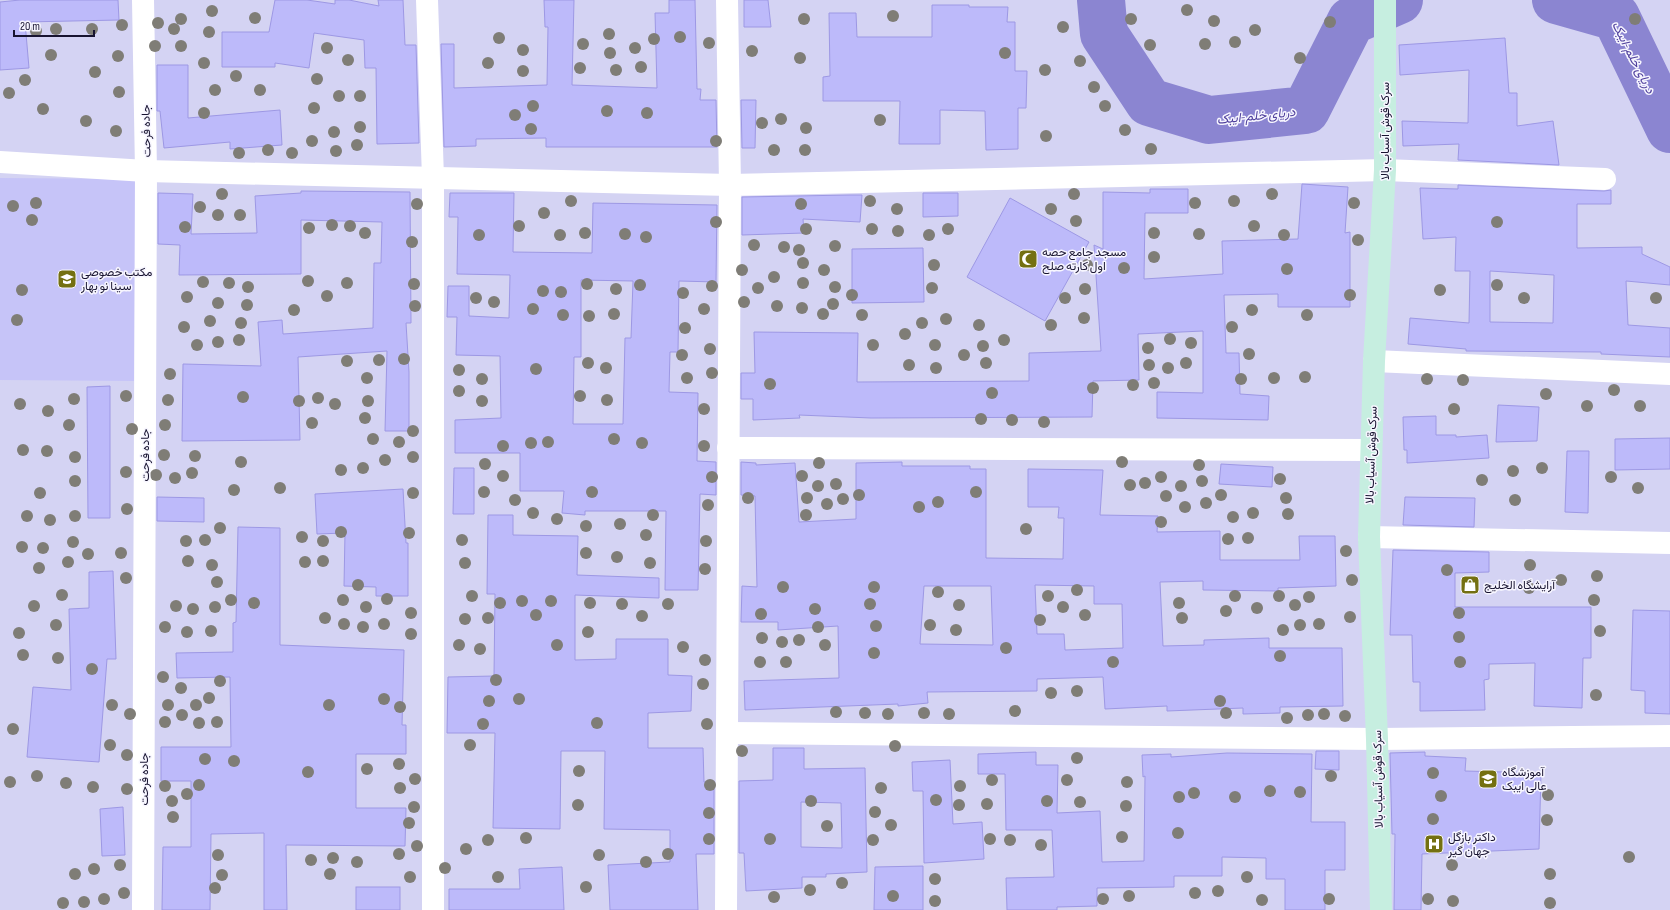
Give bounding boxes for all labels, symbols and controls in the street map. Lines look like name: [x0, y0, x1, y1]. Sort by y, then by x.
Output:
scale bar: [14, 12, 94, 38]
text: 20 m: [20, 19, 40, 34]
water label: دریای خلم-ایبک: [1607, 19, 1659, 97]
street label: سرک قوش آسیاب بالا: [1378, 82, 1393, 180]
street label: جاده فرحت: [139, 104, 154, 158]
water label: دریای خلم-ایبک: [1216, 104, 1297, 129]
place label: مسجد جامع حصه اول کارته صلح: [1042, 245, 1126, 275]
mosque icon: مسجد جامع حصه اول کارته صلح: [1017, 248, 1039, 270]
place label: مکتب خصوصی سینا نو بهار: [80, 265, 152, 294]
school or university icon: مکتب خصوصی سینا نو بهار: [56, 268, 78, 290]
street label: سرک قوش آسیاب بالا: [1362, 406, 1381, 504]
street label: جاده فرحت: [138, 429, 153, 481]
shop icon: آرایشگاه الخلیج: [1459, 574, 1481, 596]
place label: آرایشگاه الخلیج: [1484, 578, 1556, 594]
street label: سرک قوش آسیاب بالا: [1370, 730, 1387, 828]
street label: جاده فرحت: [137, 753, 152, 805]
place label: آموزشگاه عالی ایبک: [1502, 765, 1547, 794]
school or university icon: آموزشگاه عالی ایبک: [1477, 768, 1499, 790]
place label: داکتر بازگل جهان گیر: [1447, 830, 1496, 859]
hospital icon: داکتر بازگل جهان گیر: [1423, 833, 1445, 855]

